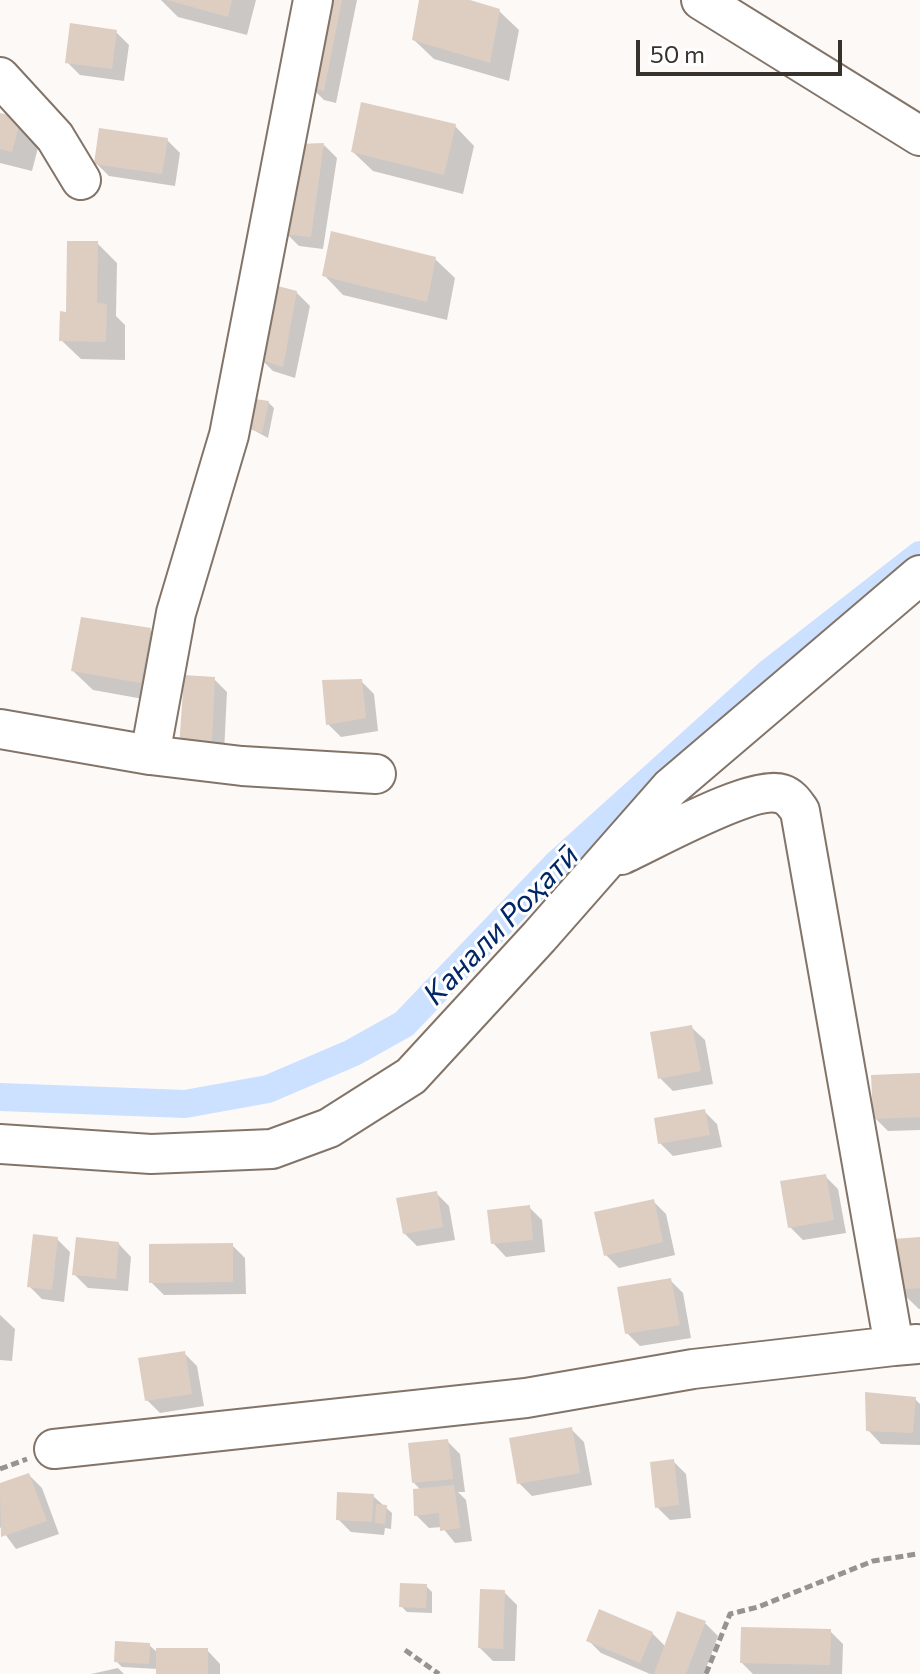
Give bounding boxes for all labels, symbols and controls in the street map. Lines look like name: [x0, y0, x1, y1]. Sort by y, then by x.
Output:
scale bar: [640, 24, 846, 74]
text: 50 m: [650, 39, 705, 68]
water label: Канали Роҳатӣ: [416, 838, 586, 1012]

